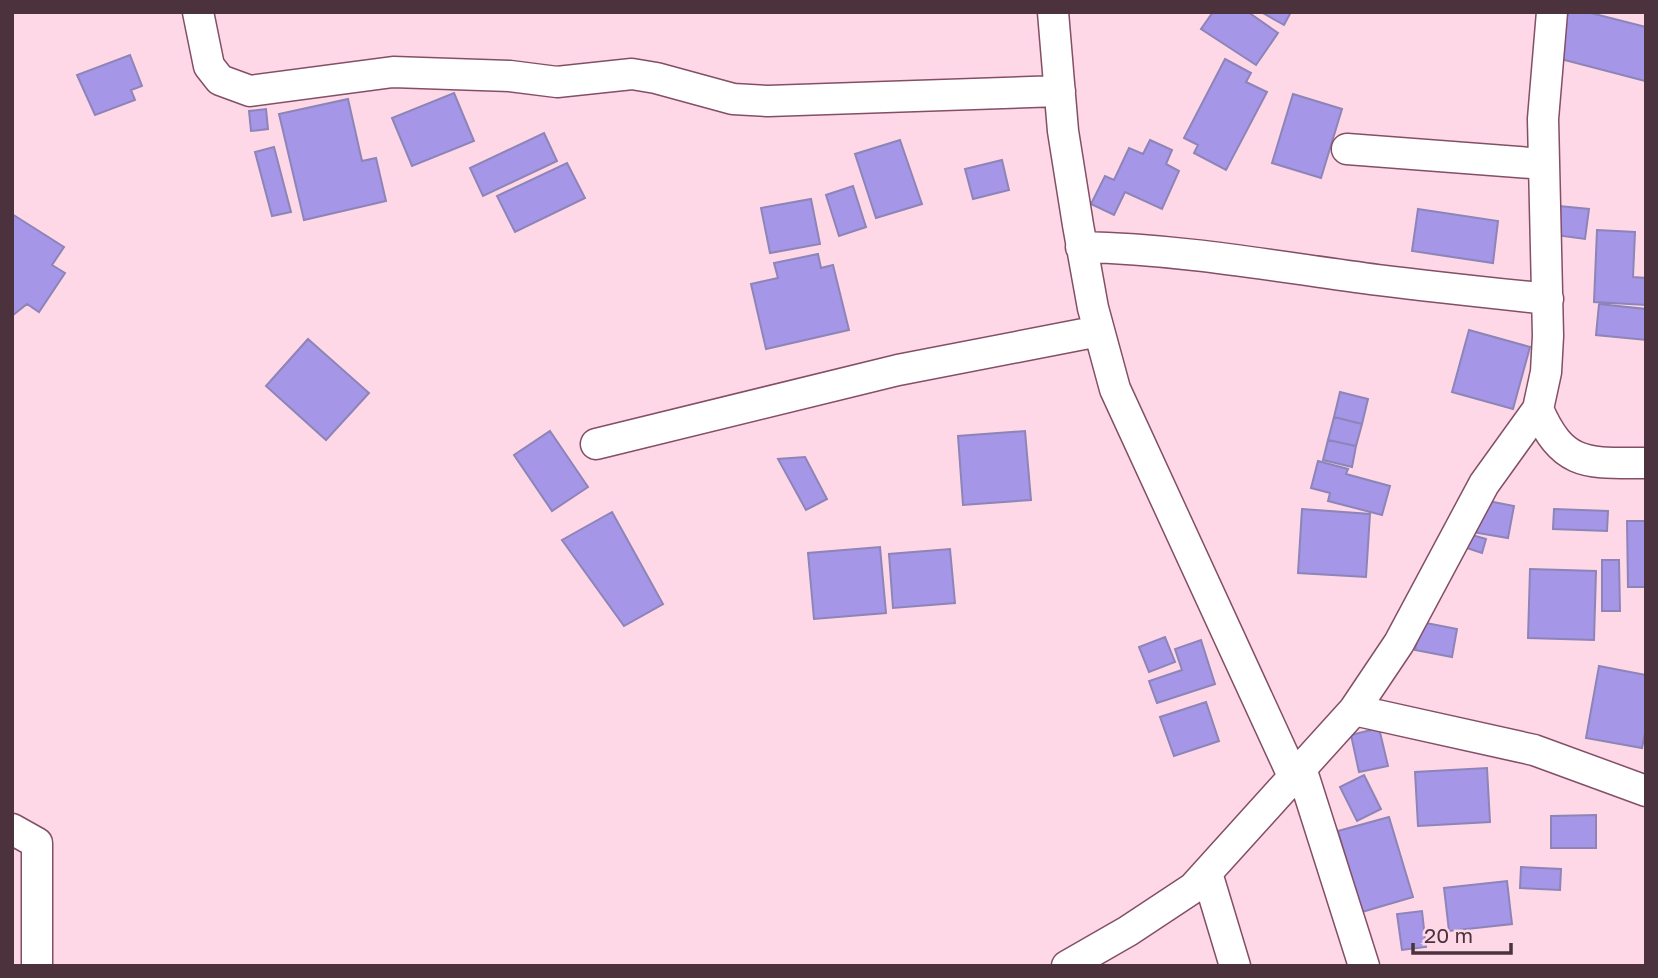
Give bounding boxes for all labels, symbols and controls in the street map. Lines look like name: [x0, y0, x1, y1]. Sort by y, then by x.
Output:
scale bar: [1413, 912, 1511, 956]
text: 20 m: [1424, 922, 1473, 948]

